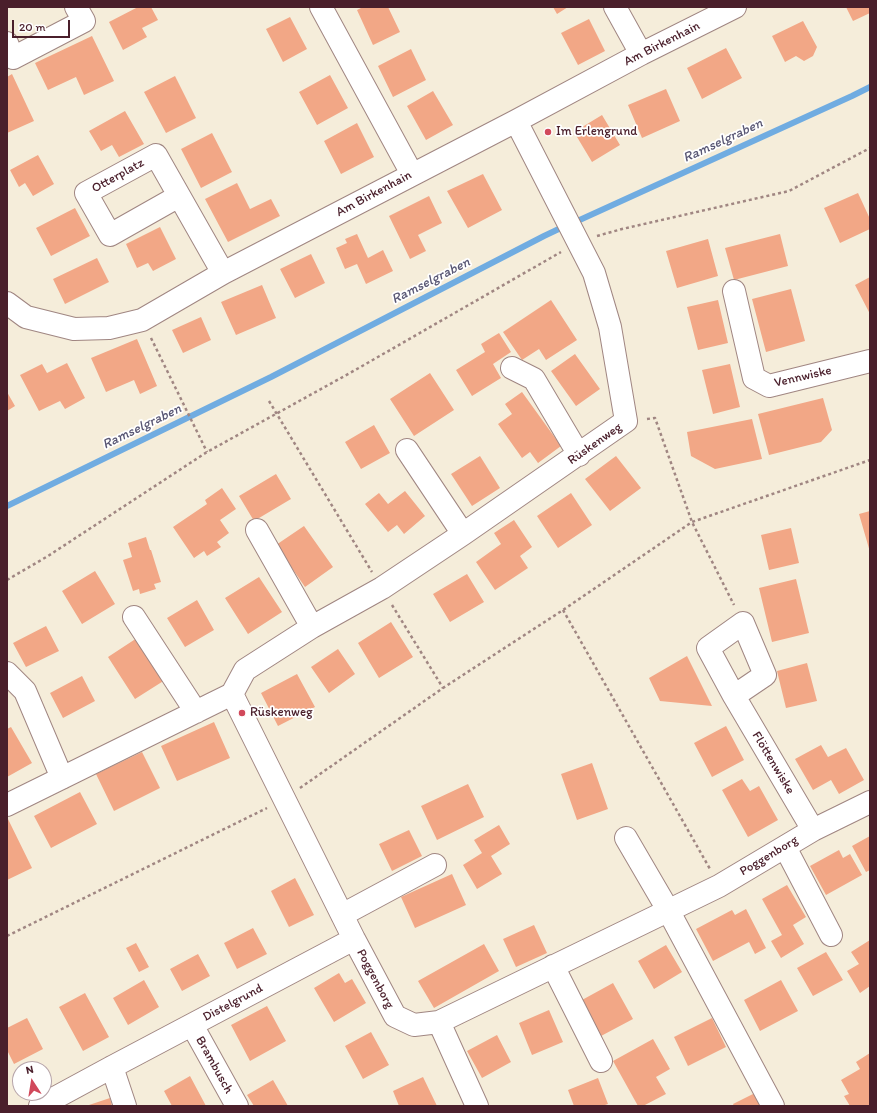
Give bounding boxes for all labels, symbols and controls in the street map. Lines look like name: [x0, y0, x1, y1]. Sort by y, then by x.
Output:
scale bar: [14, 12, 72, 38]
street label: Am Birkenhain: [621, 18, 703, 70]
text: 20 m: [19, 20, 46, 34]
water label: Ramselgraben: [680, 115, 766, 167]
place label: Im Erlengrund: [556, 124, 637, 140]
marker: Im Erlengrund: [543, 127, 553, 137]
street label: Otterplatz: [89, 155, 147, 197]
street label: Am Birkenhain: [334, 168, 414, 220]
water label: Ramselgraben: [389, 254, 473, 308]
street label: Vennwiske: [773, 363, 833, 391]
water label: Ramselgraben: [100, 401, 184, 453]
street label: Rüskenweg: [565, 420, 625, 468]
place label: Rüskenweg: [250, 705, 313, 721]
marker: Rüskenweg: [237, 708, 247, 718]
street label: Flöttenwiske: [748, 729, 798, 797]
street label: Poggenborg: [737, 832, 801, 880]
street label: Poggenborg: [353, 946, 397, 1012]
street label: Distelgrund: [200, 981, 266, 1025]
street label: Brambusch: [192, 1034, 236, 1096]
north arrow: [12, 1061, 52, 1101]
text: N: [25, 1063, 35, 1077]

